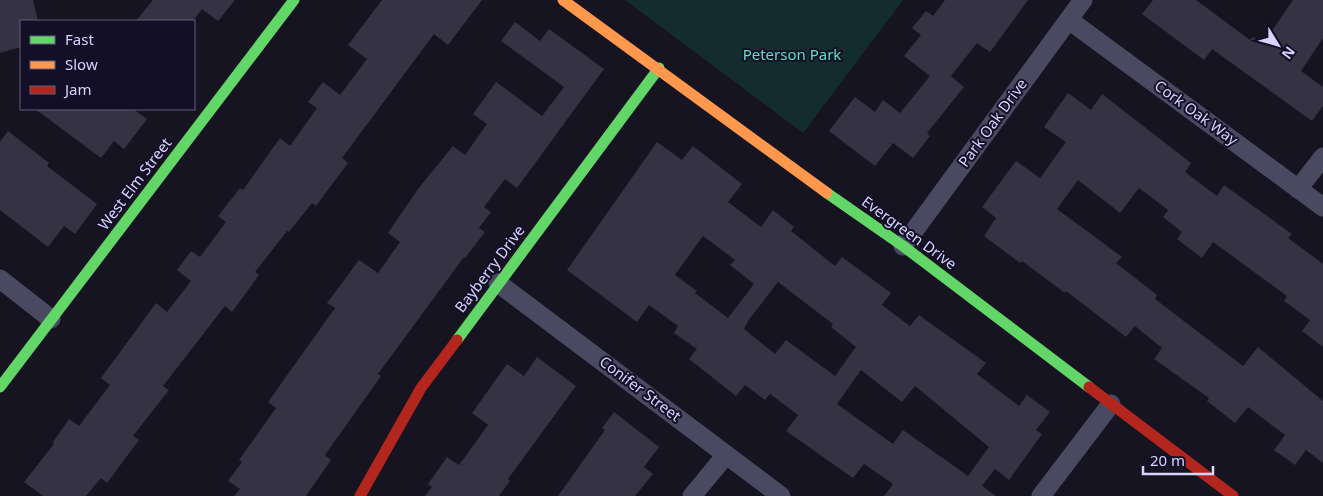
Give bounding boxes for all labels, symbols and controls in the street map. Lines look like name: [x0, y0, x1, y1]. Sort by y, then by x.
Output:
legend: [20, 20, 195, 110]
north arrow: [1253, 20, 1303, 70]
text: Fast: [65, 29, 94, 49]
text: N: [1278, 43, 1300, 63]
park label: Peterson Park: [743, 44, 841, 64]
text: Slow: [65, 54, 98, 74]
street label: Park Oak Drive: [953, 74, 1031, 171]
street label: Cork Oak Way: [1151, 75, 1243, 149]
text: Jam: [63, 79, 92, 99]
street label: West Elm Street: [93, 133, 176, 234]
street label: Evergreen Drive: [858, 191, 961, 273]
street label: Bayberry Drive: [450, 221, 529, 316]
street label: Conifer Street: [596, 351, 686, 426]
scale bar: [1143, 444, 1213, 476]
text: 20 m: [1150, 450, 1185, 470]

